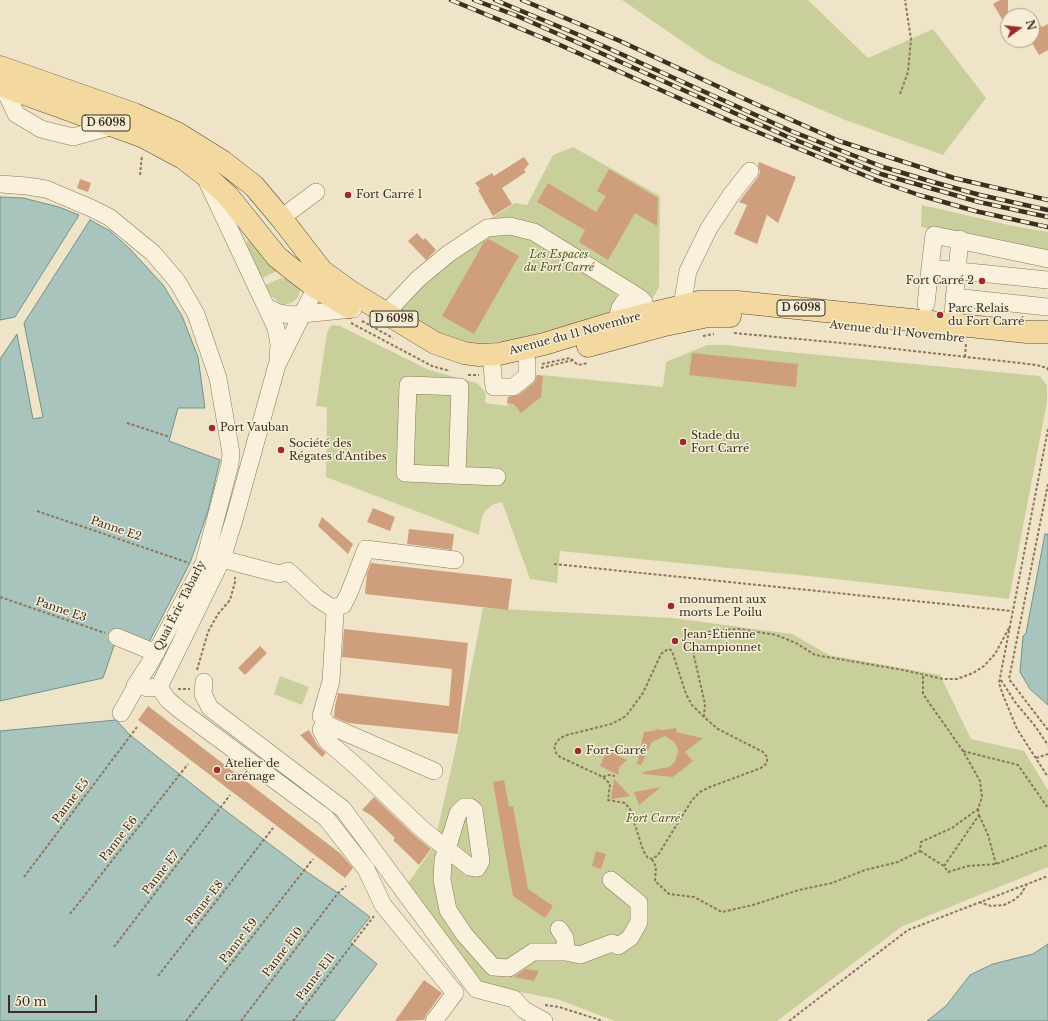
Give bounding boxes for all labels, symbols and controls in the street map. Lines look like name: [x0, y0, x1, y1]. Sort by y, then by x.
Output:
north arrow: [1000, 8, 1040, 48]
text: N: [1023, 18, 1039, 32]
road number: D 6098: [82, 115, 130, 131]
place label: Fort Carré 1: [356, 188, 422, 202]
marker: Fort Carré 1: [343, 190, 353, 200]
park label: Les Espaces du Fort Carré: [524, 248, 594, 274]
place label: Fort Carré 2: [906, 274, 974, 288]
marker: Fort Carré 2: [977, 276, 987, 286]
road number: D 6098: [777, 300, 825, 316]
place label: Parc Relais du Fort Carré: [948, 302, 1024, 328]
street label: Avenue du 11 Novembre: [508, 310, 642, 358]
marker: Parc Relais du Fort Carré: [935, 310, 945, 320]
road number: D 6098: [370, 311, 418, 327]
street label: Avenue du 11 Novembre: [829, 318, 965, 346]
place label: Port Vauban: [220, 421, 289, 435]
marker: Port Vauban: [207, 423, 217, 433]
place label: Stade du Fort Carré: [691, 429, 749, 455]
place label: Société des Régates d'Antibes: [289, 437, 387, 463]
marker: Stade du Fort Carré: [678, 437, 688, 447]
marker: Société des Régates d'Antibes: [276, 445, 286, 455]
street label: Panne E2: [89, 514, 143, 544]
street label: Quai Éric Tabarly: [151, 559, 209, 653]
place label: monument aux morts Le Poilu: [679, 593, 766, 619]
street label: Panne E3: [34, 595, 88, 625]
marker: monument aux morts Le Poilu: [666, 601, 676, 611]
place label: Jean-Étienne Championnet: [683, 628, 761, 654]
marker: Jean-Étienne Championnet: [670, 636, 680, 646]
place label: Fort-Carré: [586, 744, 646, 758]
marker: Fort-Carré: [573, 746, 583, 756]
place label: Atelier de carénage: [225, 757, 280, 783]
marker: Atelier de carénage: [212, 765, 222, 775]
street label: Panne E5: [50, 776, 92, 826]
park label: Fort Carré: [626, 812, 680, 826]
street label: Panne E6: [97, 814, 141, 864]
street label: Panne E7: [140, 849, 182, 897]
street label: Panne E8: [184, 878, 226, 928]
street label: Panne E9: [217, 916, 261, 966]
street label: Panne E10: [260, 925, 306, 979]
street label: Panne E11: [294, 951, 338, 1003]
scale bar: [10, 987, 99, 1013]
text: 50 m: [15, 994, 47, 1009]

